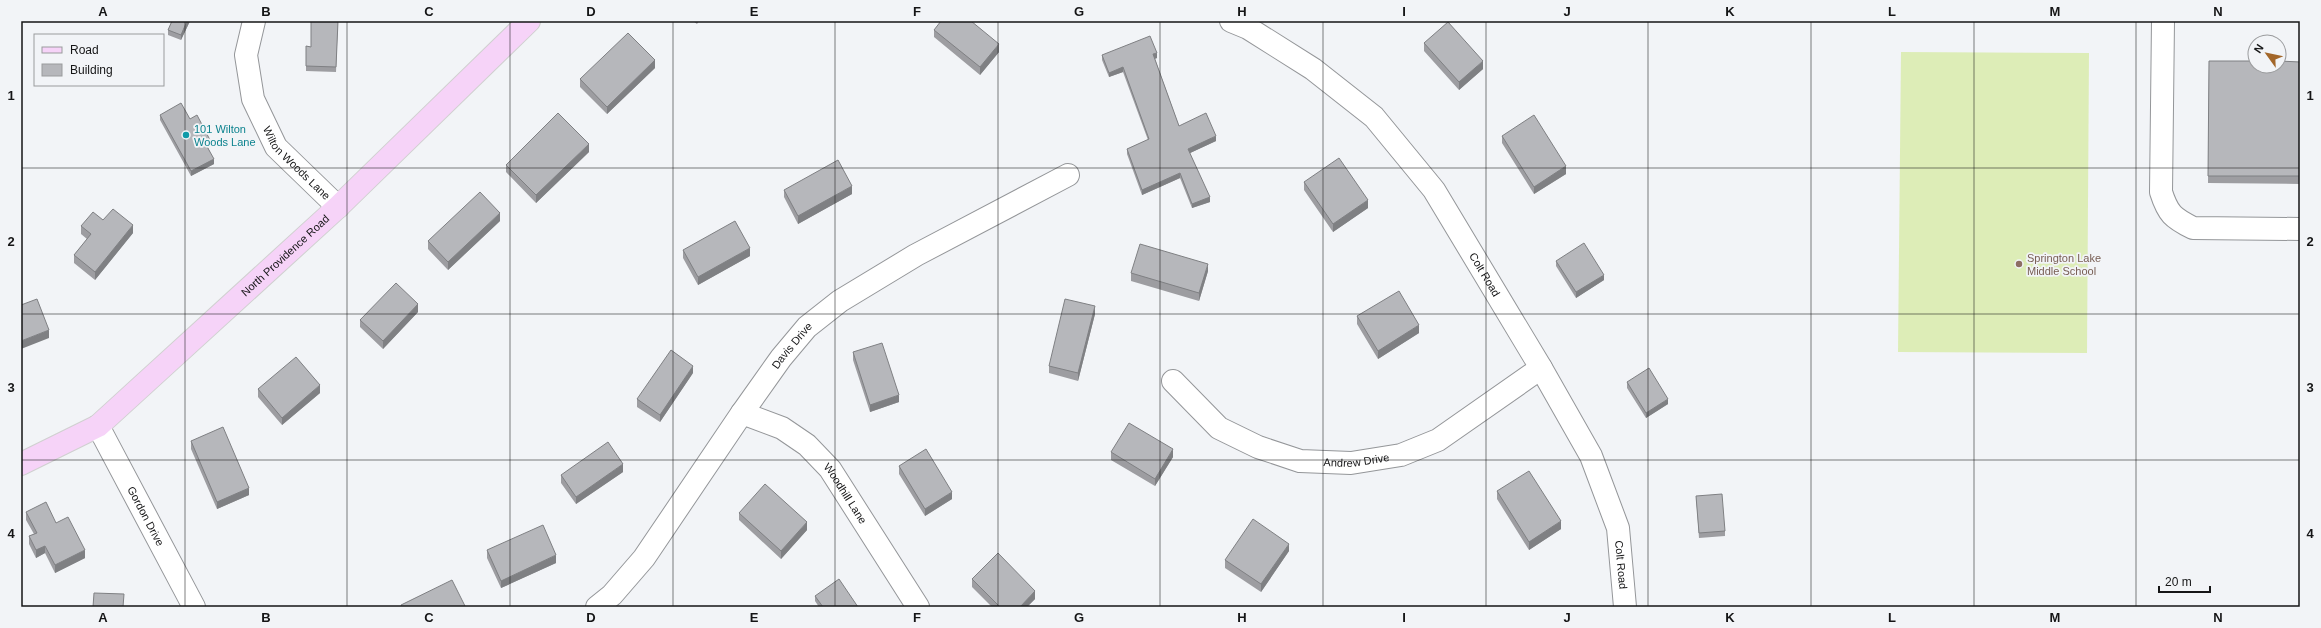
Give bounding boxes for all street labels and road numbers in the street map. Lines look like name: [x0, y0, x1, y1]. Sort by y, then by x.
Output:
street label: Wilton Woods Lane: [261, 124, 333, 202]
street label: North Providence Road: [239, 212, 331, 298]
street label: Colt Road: [1467, 250, 1503, 299]
street label: Davis Drive: [769, 320, 814, 371]
street label: Andrew Drive: [1323, 451, 1390, 469]
street label: Woodhill Lane: [822, 461, 869, 526]
street label: Gordon Drive: [125, 484, 166, 548]
street label: Colt Road: [1613, 540, 1629, 590]

